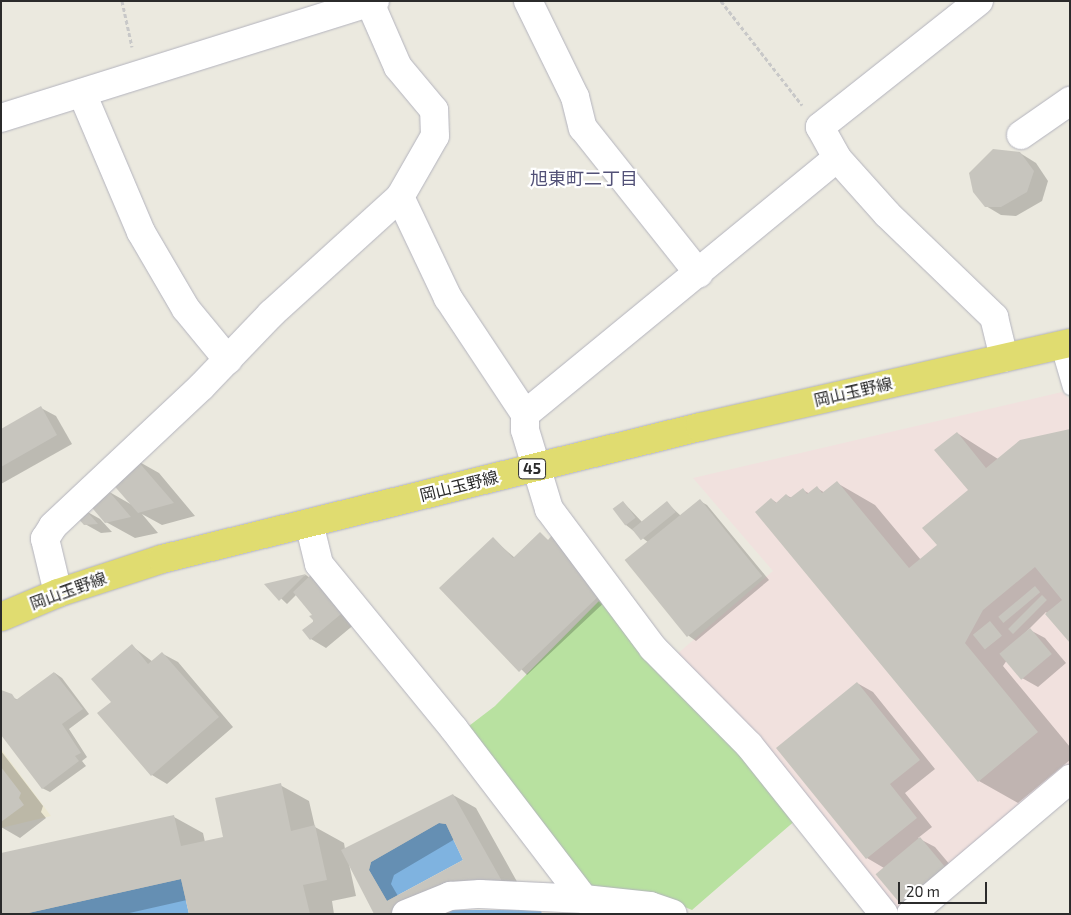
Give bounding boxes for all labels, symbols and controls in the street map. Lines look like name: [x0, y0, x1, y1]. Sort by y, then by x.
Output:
district label: 旭東町二丁目: [530, 167, 638, 189]
street label: 岡山玉野線: [812, 374, 894, 410]
road number: 45: [517, 456, 547, 482]
street label: 岡山玉野線: [418, 467, 500, 505]
street label: 岡山玉野線: [27, 568, 109, 614]
scale bar: [901, 872, 990, 904]
text: 20 m: [906, 882, 940, 900]

